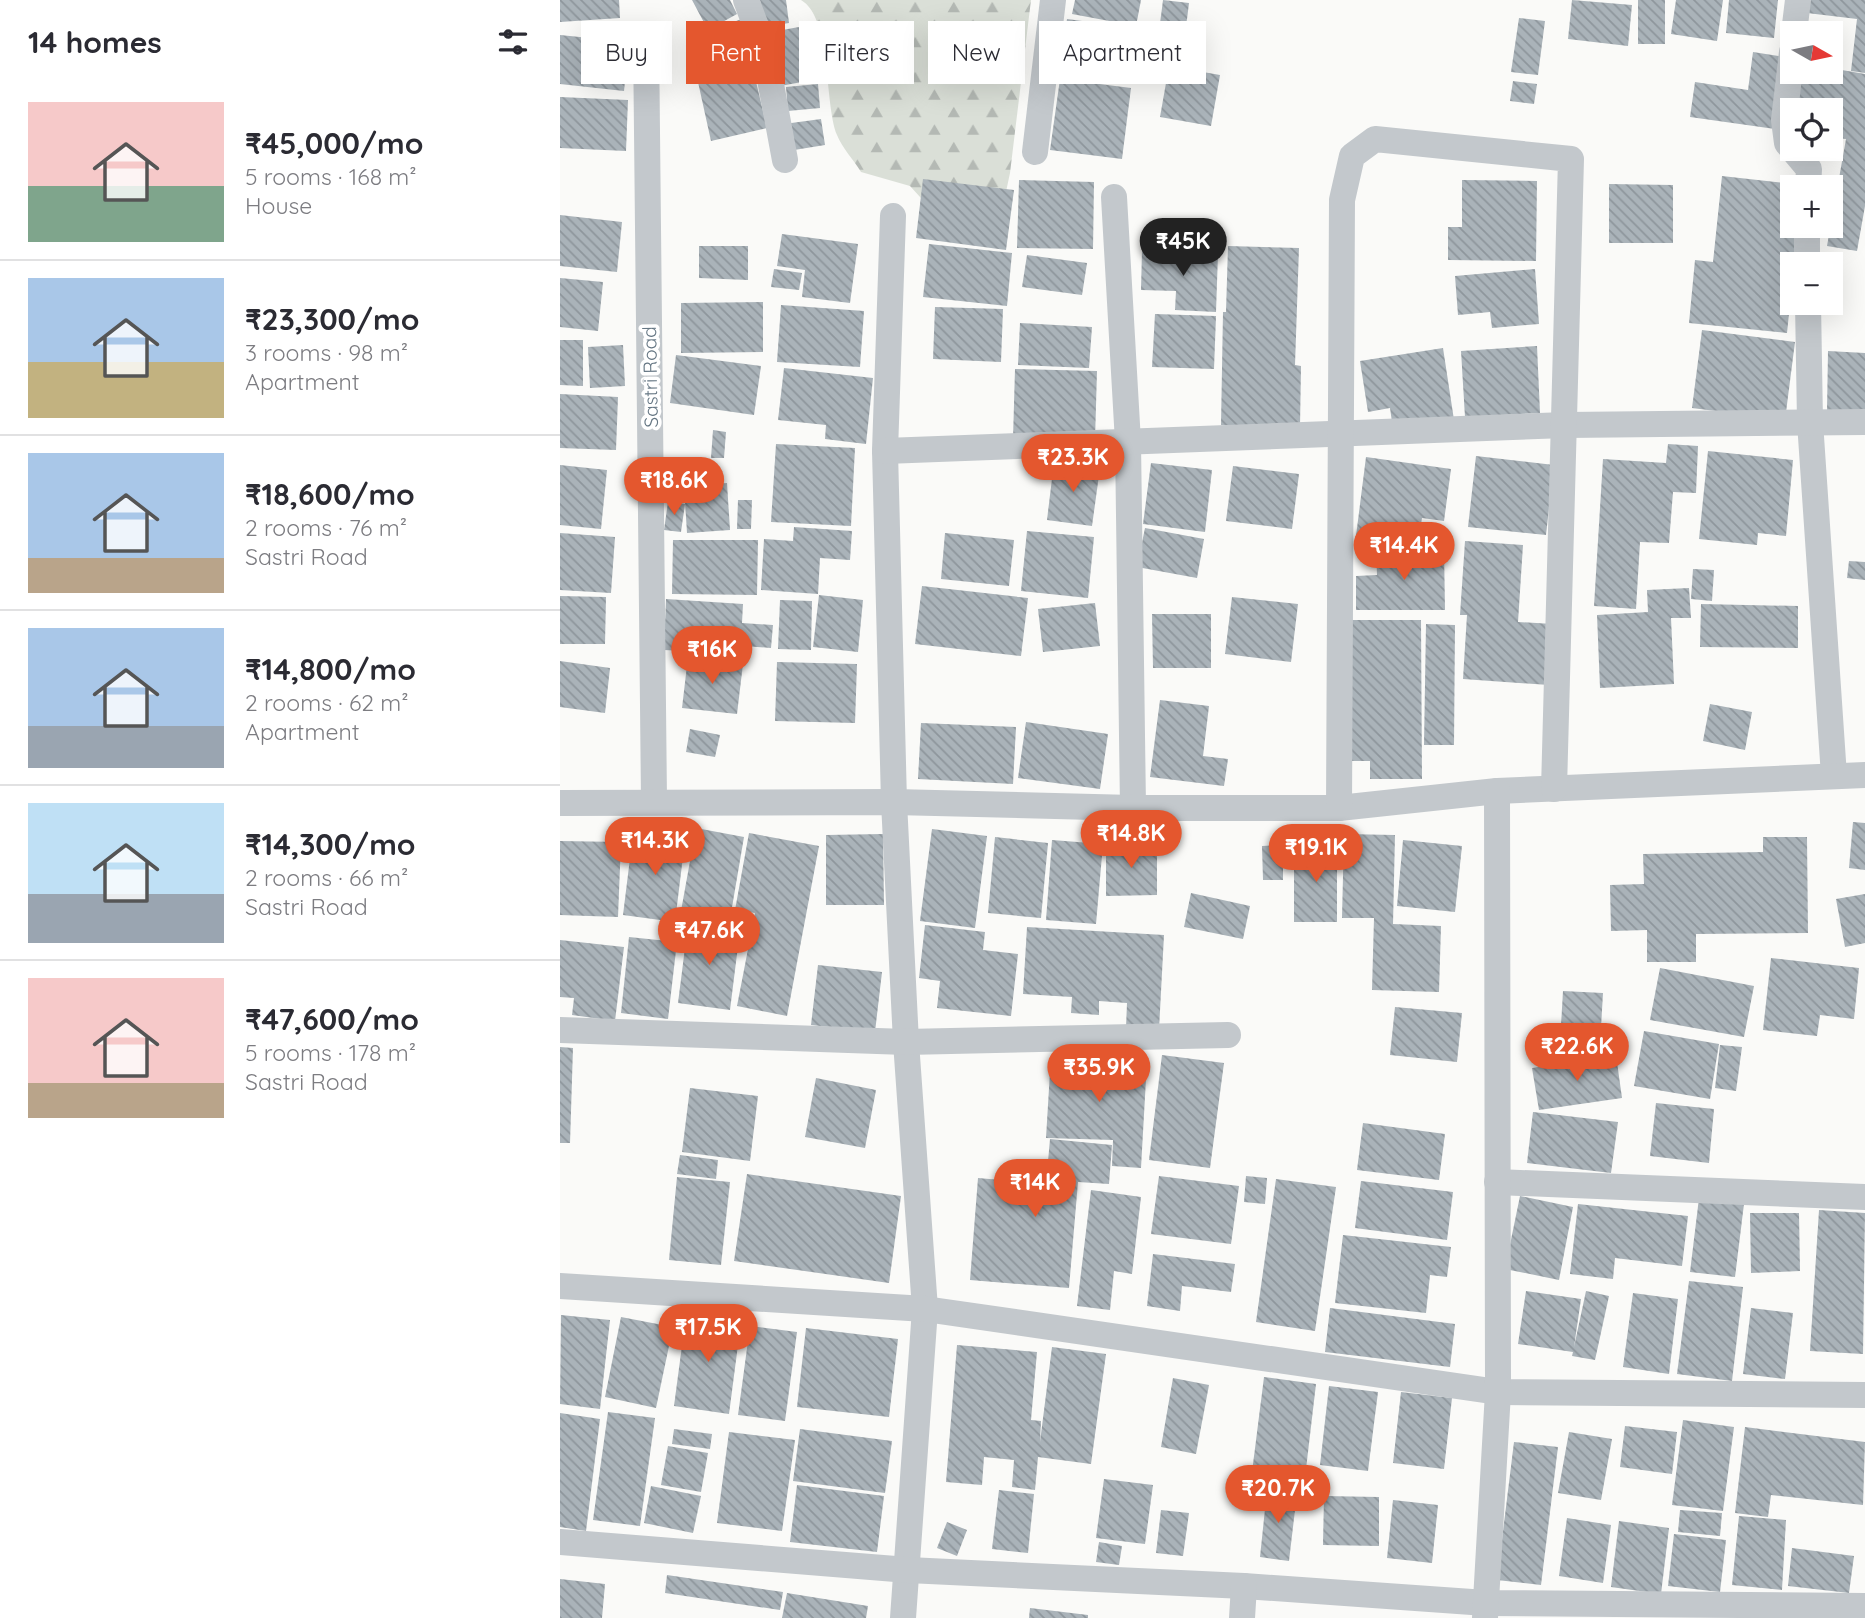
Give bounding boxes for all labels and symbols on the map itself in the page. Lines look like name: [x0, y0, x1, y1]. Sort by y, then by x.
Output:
north arrow: [1780, 21, 1843, 84]
pin: ₹45K: [1142, 218, 1224, 278]
street label: Sastri Road: [637, 326, 663, 428]
pin: ₹23.3K: [1016, 434, 1130, 494]
pin: ₹18.6K: [617, 458, 731, 517]
pin: ₹14.4K: [1347, 522, 1461, 582]
pin: ₹16K: [671, 626, 753, 686]
pin: ₹14.8K: [1074, 810, 1188, 870]
pin: ₹14.3K: [598, 818, 712, 877]
pin: ₹19.1K: [1259, 824, 1373, 884]
pin: ₹47.6K: [652, 908, 766, 967]
pin: ₹22.6K: [1520, 1024, 1634, 1083]
pin: ₹35.9K: [1042, 1044, 1156, 1104]
pin: ₹14K: [994, 1160, 1076, 1219]
pin: ₹17.5K: [651, 1304, 765, 1364]
pin: ₹20.7K: [1221, 1466, 1335, 1525]

